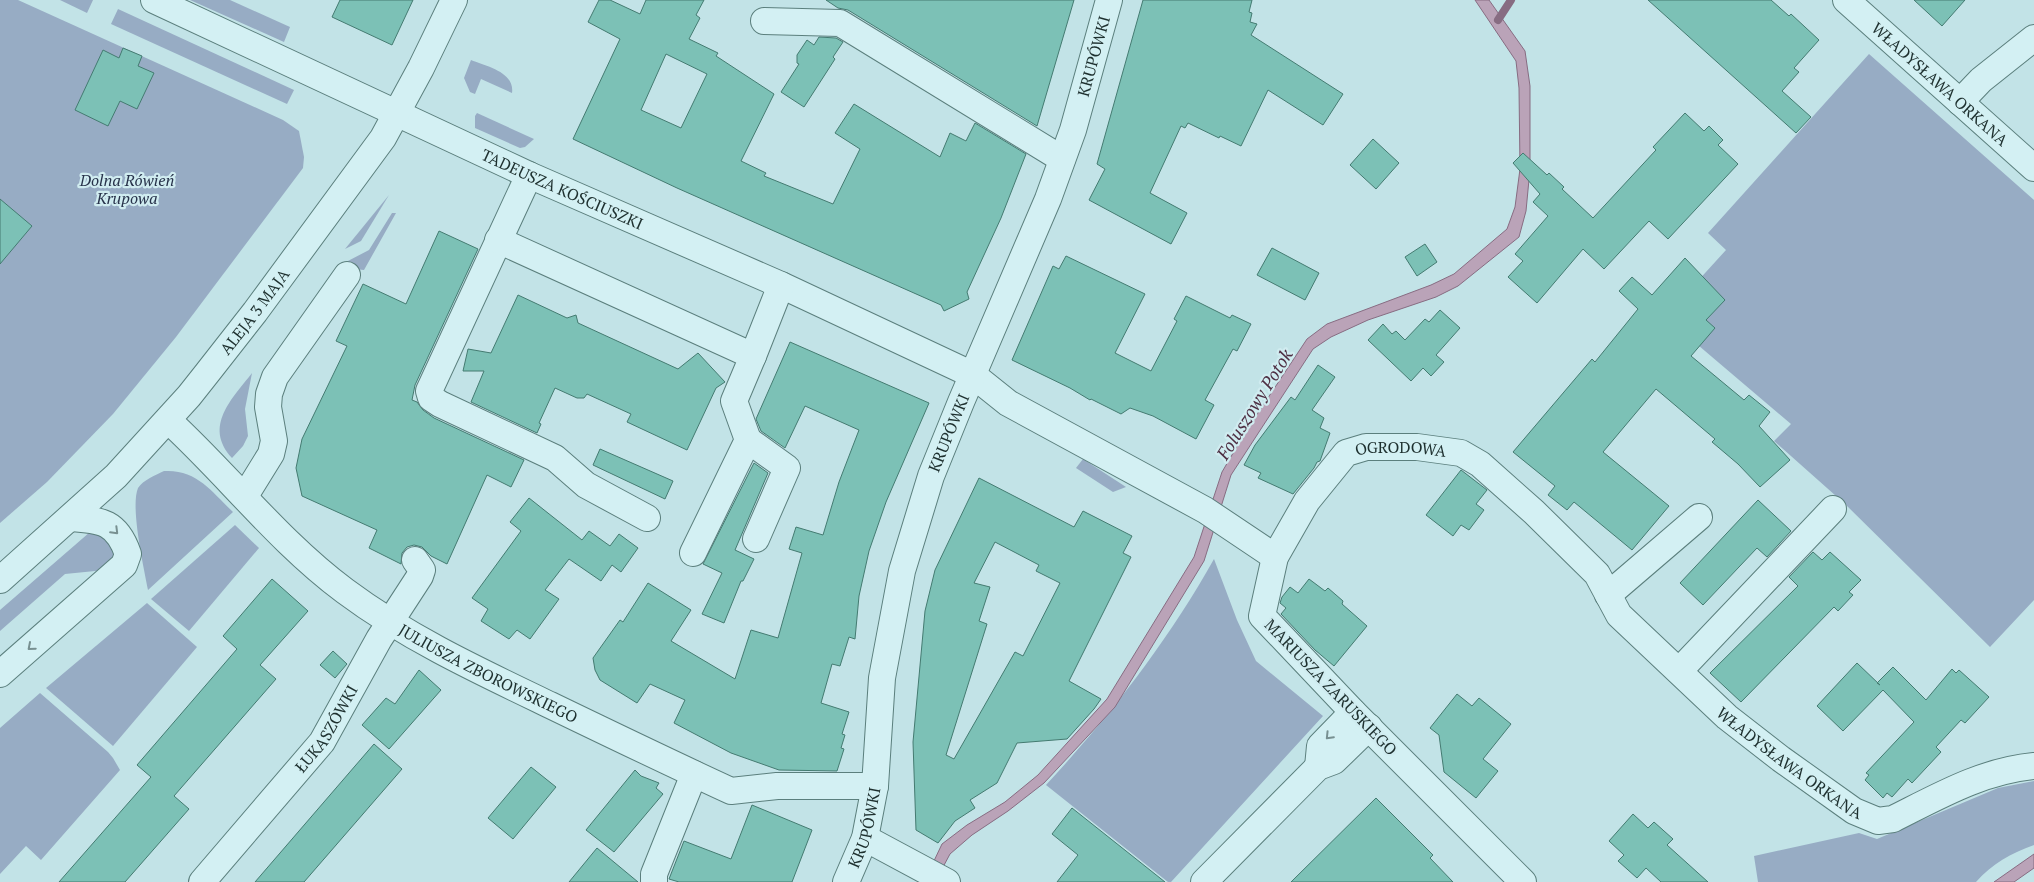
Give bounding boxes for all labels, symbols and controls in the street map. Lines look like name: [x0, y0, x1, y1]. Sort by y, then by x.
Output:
street label: KRUPÓWKI: [1072, 13, 1115, 99]
street label: WŁADYSŁAWA ORKANA: [1867, 17, 2013, 151]
street label: TADEUSZA KOŚCIUSZKI: [478, 143, 647, 235]
park label: Dolna Rówień Krupowa: [79, 169, 174, 209]
street label: ALEJA 3 MAJA: [215, 264, 294, 359]
water label: Foluszowy Potok: [1210, 344, 1298, 465]
street label: KRUPÓWKI: [923, 390, 974, 475]
street label: OGRODOWA: [1352, 436, 1448, 462]
one-way arrow: [109, 526, 118, 535]
street label: MARIUSZA ZARUSKIEGO: [1260, 614, 1402, 760]
street label: JULIUSZA ZBOROWSKIEGO: [395, 619, 582, 728]
one-way arrow: [27, 641, 36, 650]
street label: ŁUKASZÓWKI: [290, 681, 363, 777]
street label: WŁADYSŁAWA ORKANA: [1712, 702, 1865, 824]
one-way arrow: [1326, 731, 1335, 740]
street label: KRUPÓWKI: [842, 785, 886, 871]

